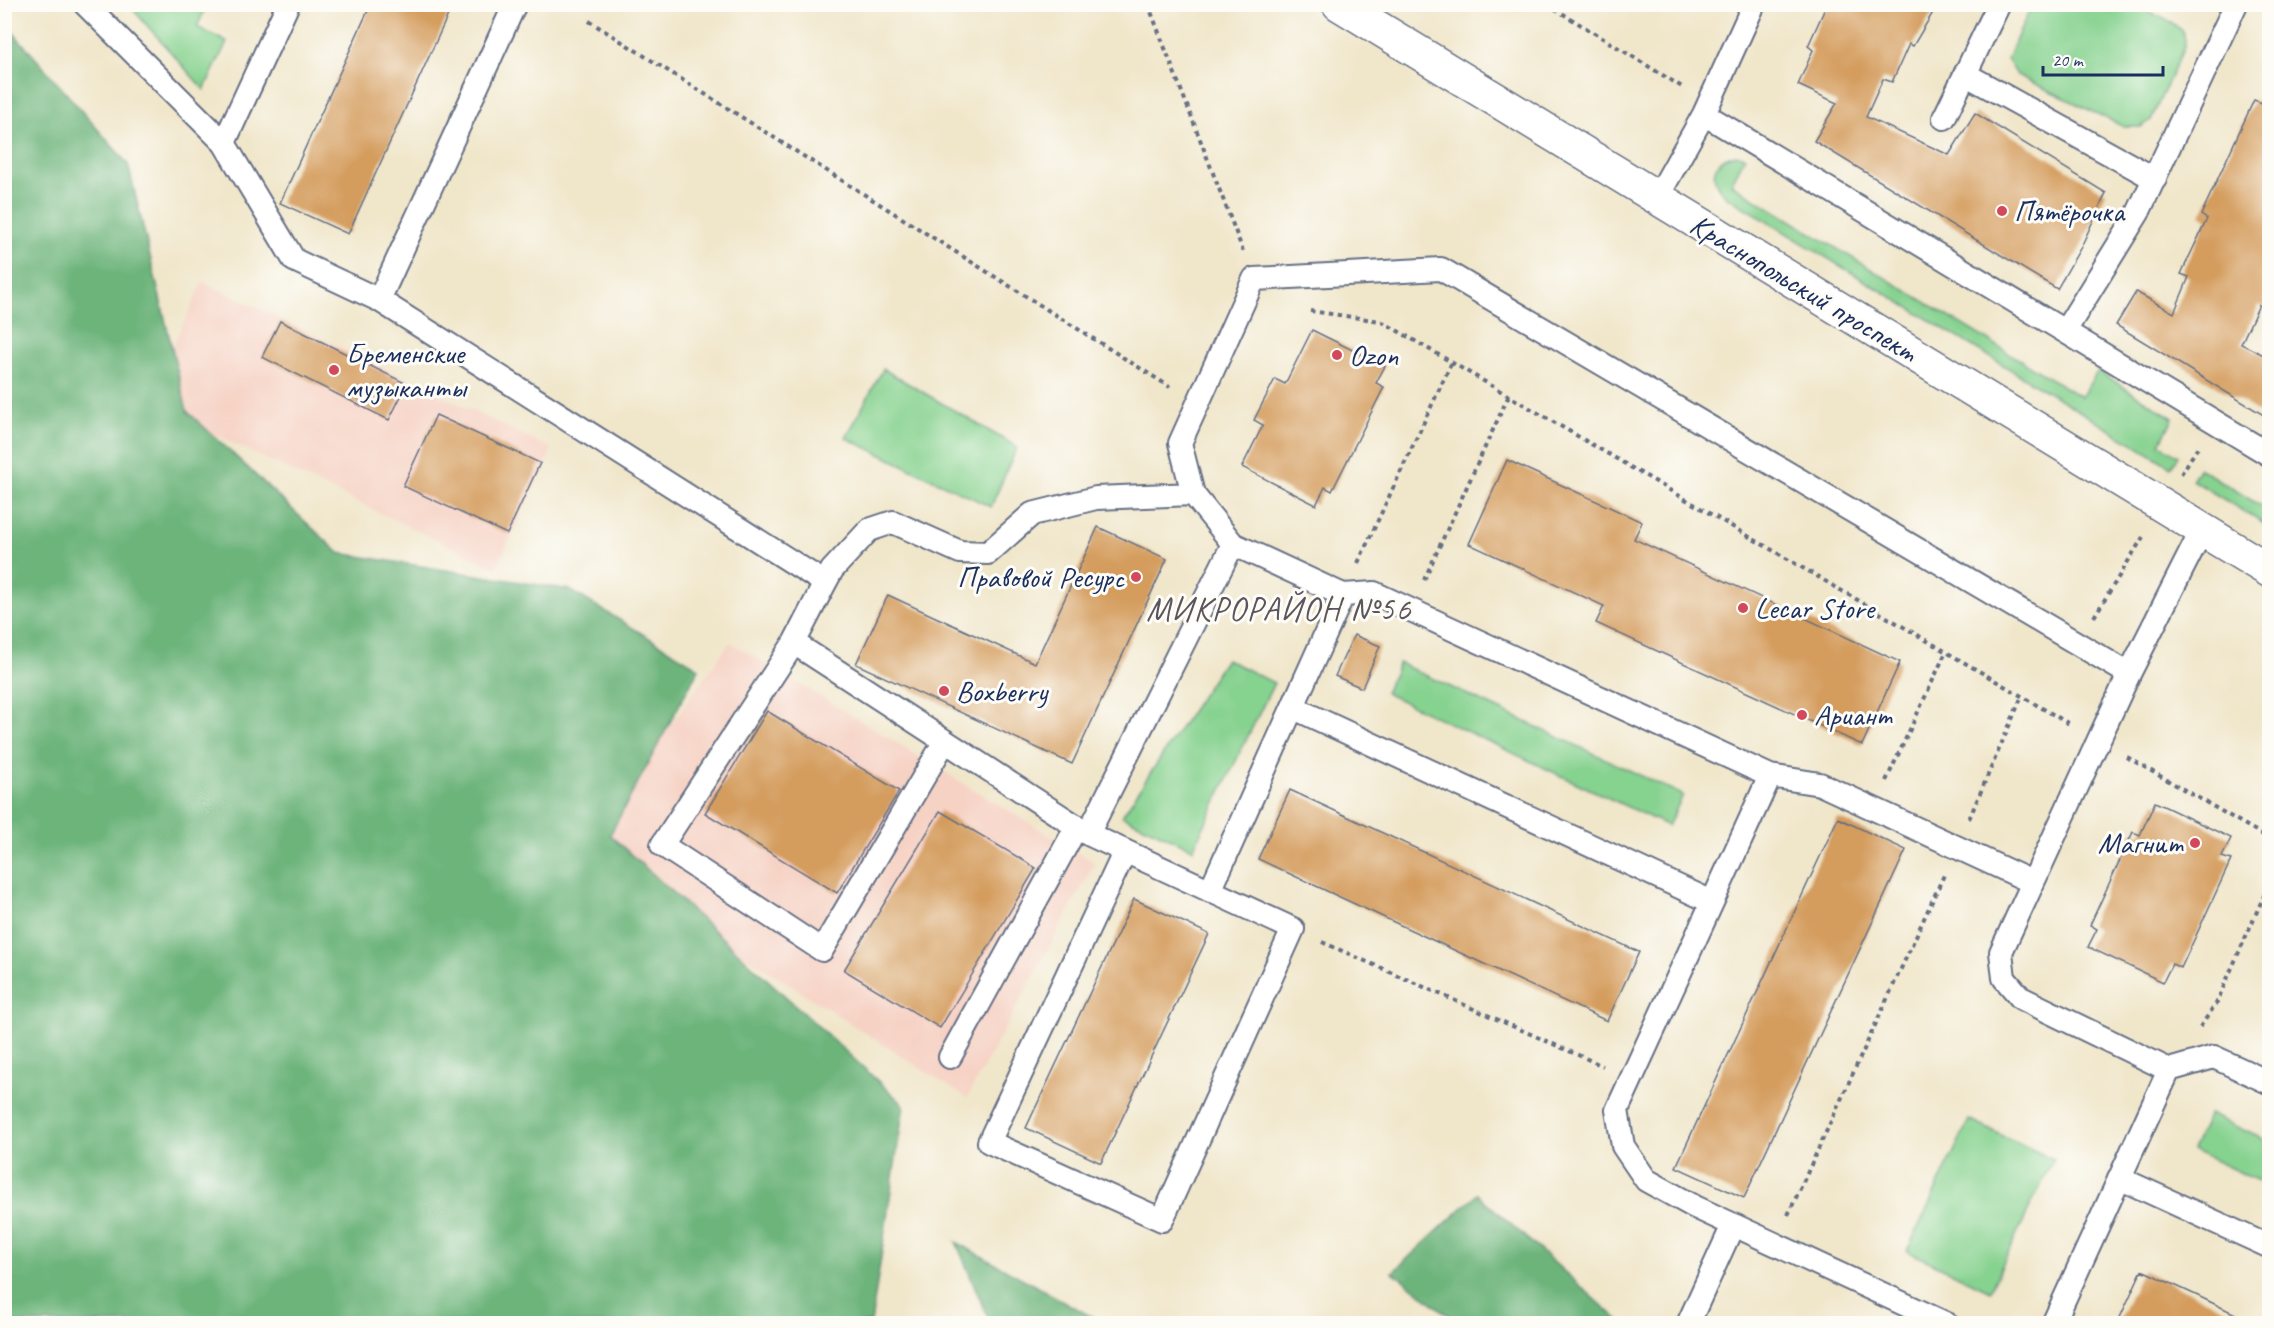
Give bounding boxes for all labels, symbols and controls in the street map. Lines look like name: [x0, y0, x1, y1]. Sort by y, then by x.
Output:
scale bar: [2043, 39, 2163, 77]
text: 20 m: [2052, 49, 2085, 71]
place label: Пятёрочка: [2014, 192, 2126, 230]
marker: Пятёрочка: [1995, 204, 2009, 218]
street label: Краснопольский проспект: [1683, 205, 1926, 372]
place label: Бременские музыканты: [346, 334, 468, 406]
place label: Ozon: [1349, 336, 1399, 374]
marker: Ozon: [1330, 348, 1344, 362]
marker: Бременские музыканты: [327, 363, 341, 377]
place label: Правовой Ресурс: [957, 558, 1125, 596]
marker: Правовой Ресурс: [1129, 570, 1143, 584]
district label: МИКРОРАЙОН №56: [1146, 588, 1412, 630]
place label: Lecar Store: [1755, 589, 1876, 627]
marker: Lecar Store: [1736, 601, 1750, 615]
place label: Boxberry: [956, 672, 1049, 710]
marker: Boxberry: [937, 684, 951, 698]
place label: Ариант: [1814, 696, 1893, 734]
marker: Ариант: [1795, 708, 1809, 722]
place label: Магнит: [2098, 824, 2184, 862]
marker: Магнит: [2188, 836, 2202, 850]

